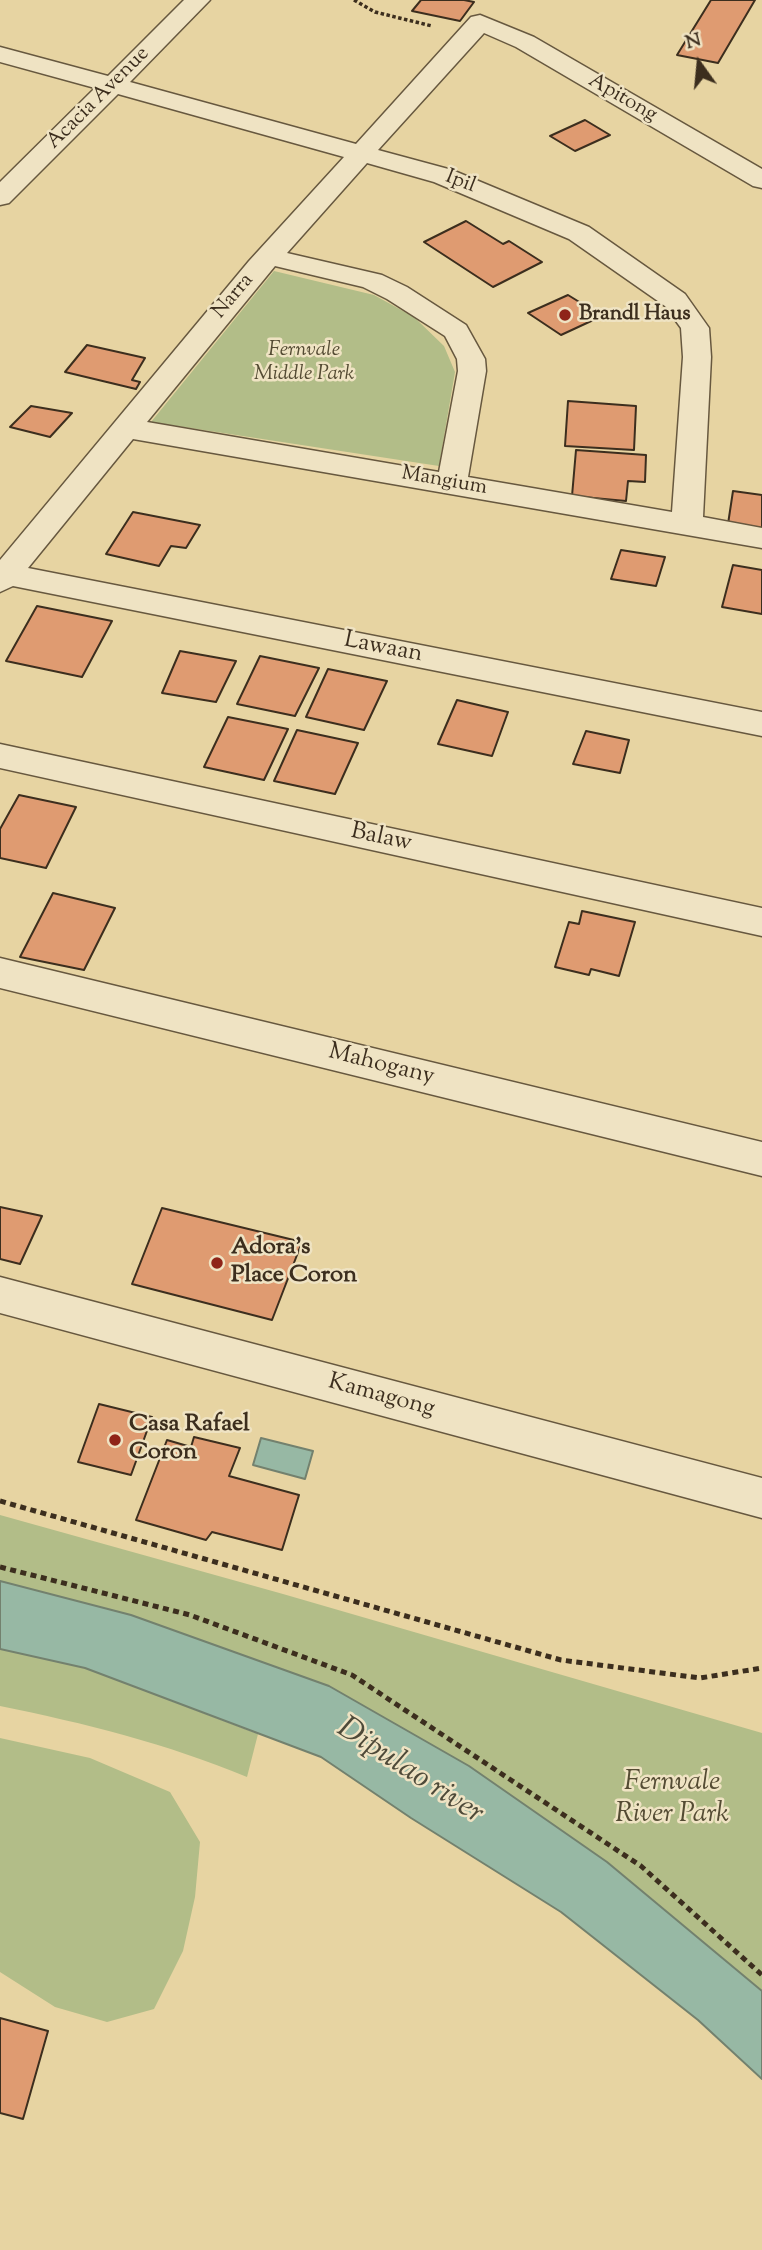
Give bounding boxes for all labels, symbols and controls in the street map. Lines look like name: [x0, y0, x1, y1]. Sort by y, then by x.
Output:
text: N: [683, 27, 704, 57]
north arrow: [664, 28, 734, 98]
street label: Acacia Avenue: [42, 42, 156, 156]
street label: Apitong: [583, 69, 661, 129]
street label: Ipil: [441, 166, 479, 200]
street label: Narra: [208, 269, 260, 325]
place label: Brandl Haus: [579, 302, 691, 328]
marker: Brandl Haus: [557, 307, 573, 323]
park label: Fernvale Middle Park: [254, 338, 354, 388]
street label: Mangium: [399, 462, 489, 502]
street label: Lawaan: [341, 627, 425, 671]
street label: Balaw: [348, 819, 414, 859]
street label: Mahogany: [325, 1039, 437, 1093]
place label: Adora's Place Coron: [231, 1235, 357, 1291]
marker: Adora's Place Coron: [209, 1255, 225, 1271]
street label: Kamagong: [324, 1369, 438, 1425]
place label: Casa Rafael Coron: [129, 1412, 250, 1468]
marker: Casa Rafael Coron: [107, 1432, 123, 1448]
water label: Dipulao river: [328, 1711, 490, 1835]
park label: Fernvale River Park: [615, 1767, 729, 1833]

